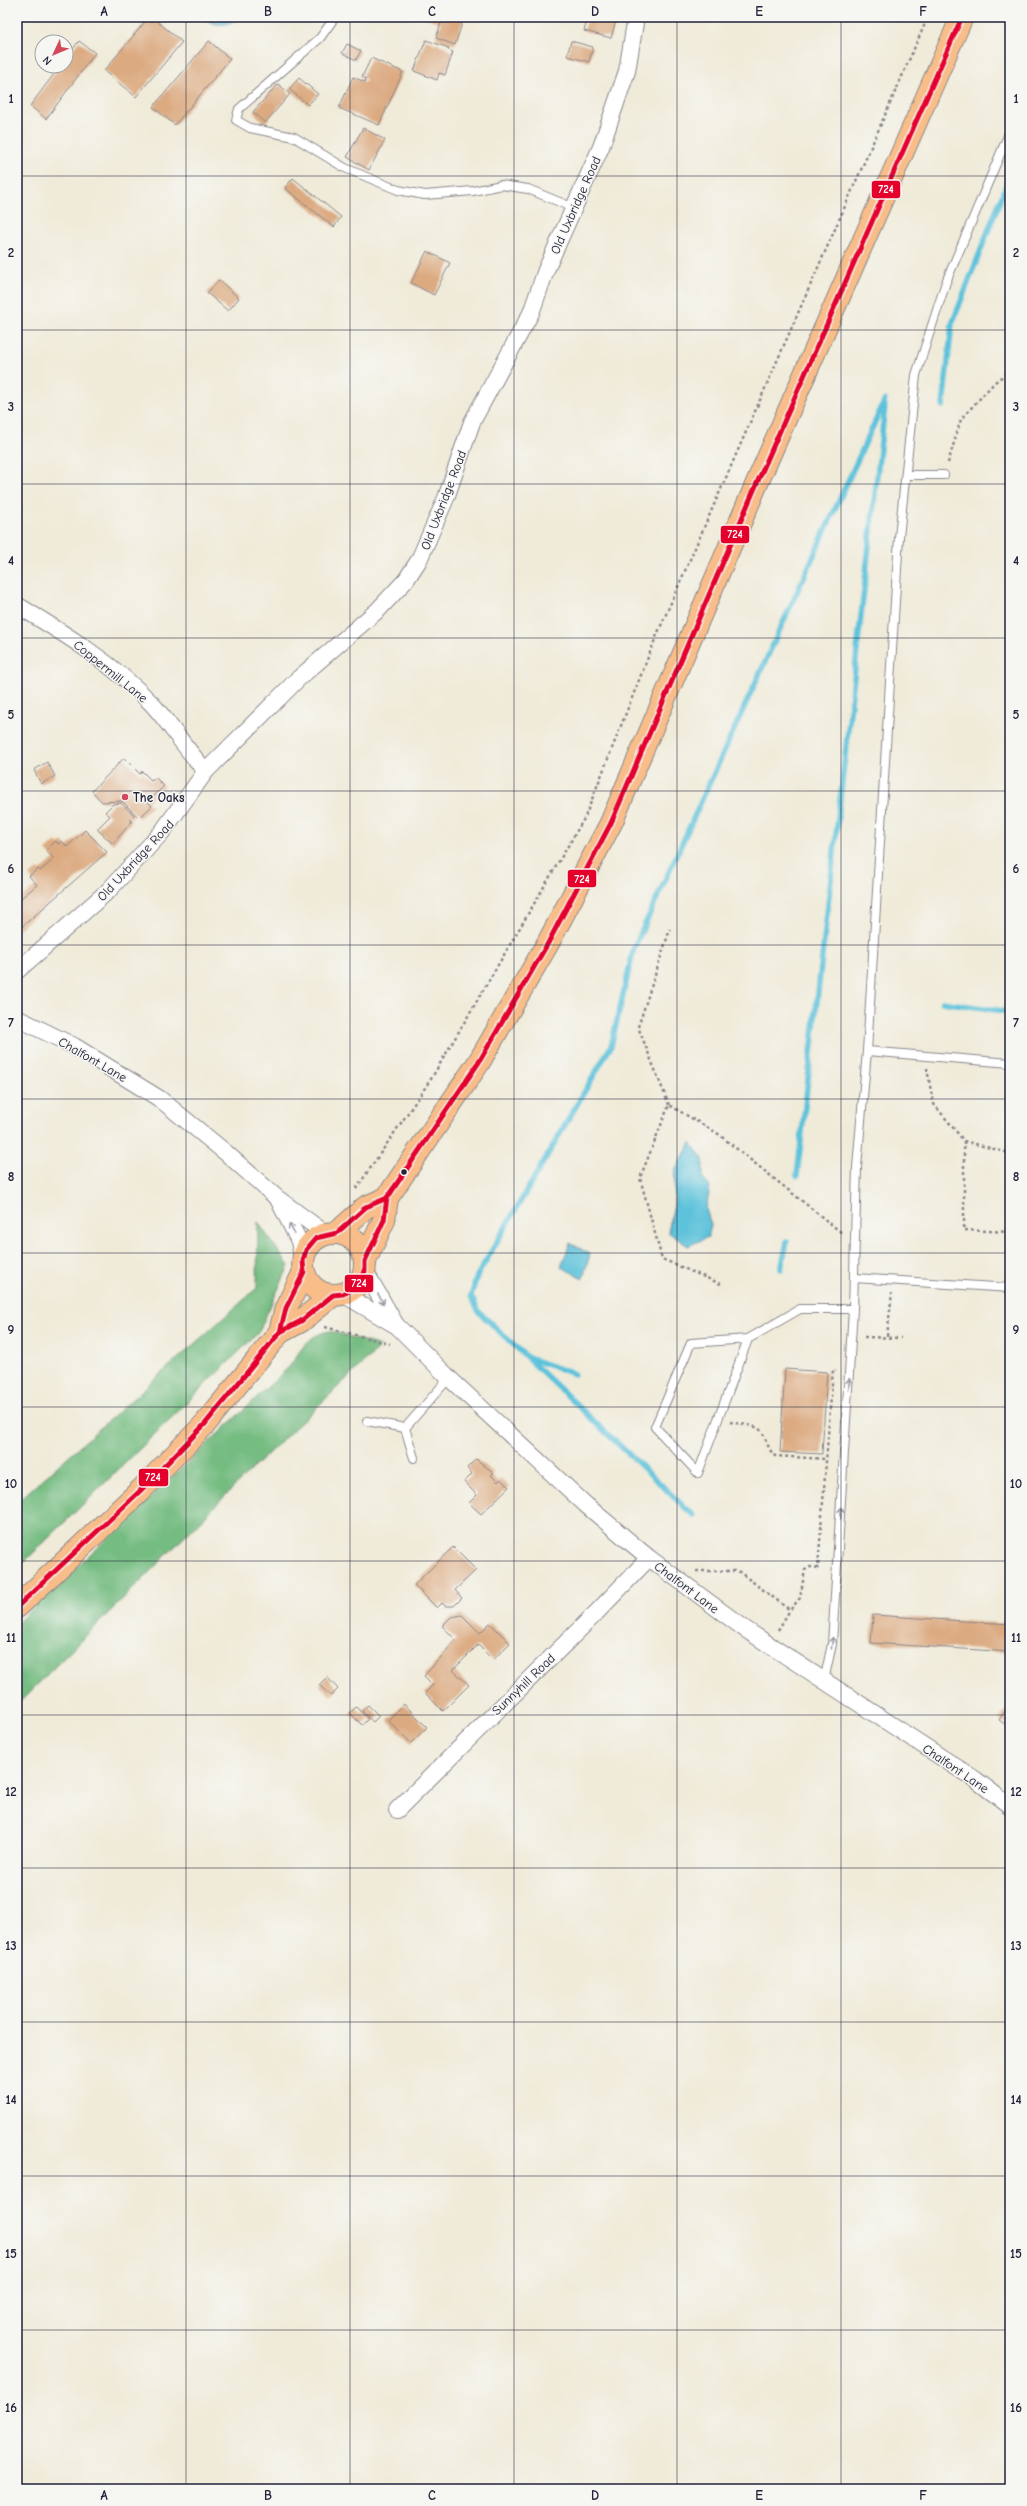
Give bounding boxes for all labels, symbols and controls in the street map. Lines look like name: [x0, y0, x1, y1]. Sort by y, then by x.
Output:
text: A: [100, 4, 108, 19]
text: B: [264, 4, 272, 19]
text: C: [428, 4, 436, 19]
text: D: [591, 4, 599, 19]
text: E: [755, 4, 763, 19]
text: F: [919, 4, 927, 19]
north arrow: [34, 34, 74, 74]
text: N: [40, 53, 54, 68]
text: 1: [8, 91, 14, 106]
text: 1: [1013, 91, 1019, 106]
street label: Old Uxbridge Road: [547, 154, 604, 256]
line badge: 724: [871, 180, 901, 199]
text: 724: [878, 183, 894, 196]
text: 2: [8, 245, 14, 260]
text: 2: [1013, 245, 1019, 260]
text: 3: [8, 399, 14, 414]
text: 3: [1013, 399, 1019, 414]
street label: Old Uxbridge Road: [418, 448, 469, 552]
line badge: 724: [720, 525, 750, 544]
text: 724: [727, 528, 743, 541]
text: 4: [8, 553, 14, 568]
text: 4: [1013, 553, 1019, 568]
street label: Coppermill Lane: [71, 637, 151, 706]
text: 5: [8, 707, 15, 722]
text: 5: [1013, 707, 1020, 722]
place label: The Oaks: [133, 790, 185, 805]
marker: The Oaks: [120, 792, 130, 802]
street label: Old Uxbridge Road: [94, 817, 177, 904]
text: 6: [8, 861, 15, 876]
text: 6: [1013, 861, 1020, 876]
line badge: 724: [567, 869, 597, 888]
text: 724: [574, 873, 590, 886]
text: 7: [8, 1015, 14, 1030]
text: 7: [1013, 1015, 1019, 1030]
street label: Chalfont Lane: [56, 1034, 130, 1085]
unlabelled marker: [399, 1167, 409, 1177]
text: 8: [8, 1169, 14, 1184]
text: 8: [1013, 1169, 1019, 1184]
one-way arrow: [288, 1223, 296, 1235]
line badge: 724: [344, 1274, 374, 1293]
text: 724: [351, 1277, 367, 1290]
one-way arrow: [378, 1293, 386, 1305]
text: 9: [8, 1322, 15, 1337]
text: 9: [1013, 1322, 1020, 1337]
one-way arrow: [845, 1378, 852, 1391]
line badge: 724: [138, 1468, 169, 1487]
text: 724: [145, 1471, 161, 1484]
text: 10: [5, 1476, 17, 1491]
text: 10: [1010, 1476, 1022, 1491]
one-way arrow: [837, 1507, 844, 1520]
street label: Chalfont Lane: [652, 1558, 722, 1617]
text: 11: [6, 1630, 16, 1645]
text: 11: [1011, 1630, 1021, 1645]
one-way arrow: [828, 1637, 835, 1650]
street label: Sunnyhill Road: [489, 1650, 558, 1718]
street label: Chalfont Lane: [920, 1741, 992, 1796]
text: 12: [5, 1784, 17, 1799]
text: 12: [1010, 1784, 1022, 1799]
text: 13: [5, 1938, 17, 1953]
text: 13: [1010, 1938, 1022, 1953]
text: 14: [5, 2092, 17, 2107]
text: 14: [1010, 2092, 1022, 2107]
text: 15: [5, 2246, 17, 2261]
text: 15: [1010, 2246, 1022, 2261]
text: 16: [5, 2400, 17, 2415]
text: 16: [1010, 2400, 1022, 2415]
text: A: [100, 2488, 108, 2503]
text: B: [264, 2488, 272, 2503]
text: C: [428, 2488, 436, 2503]
text: D: [591, 2488, 599, 2503]
text: E: [755, 2488, 763, 2503]
text: F: [919, 2488, 927, 2503]

